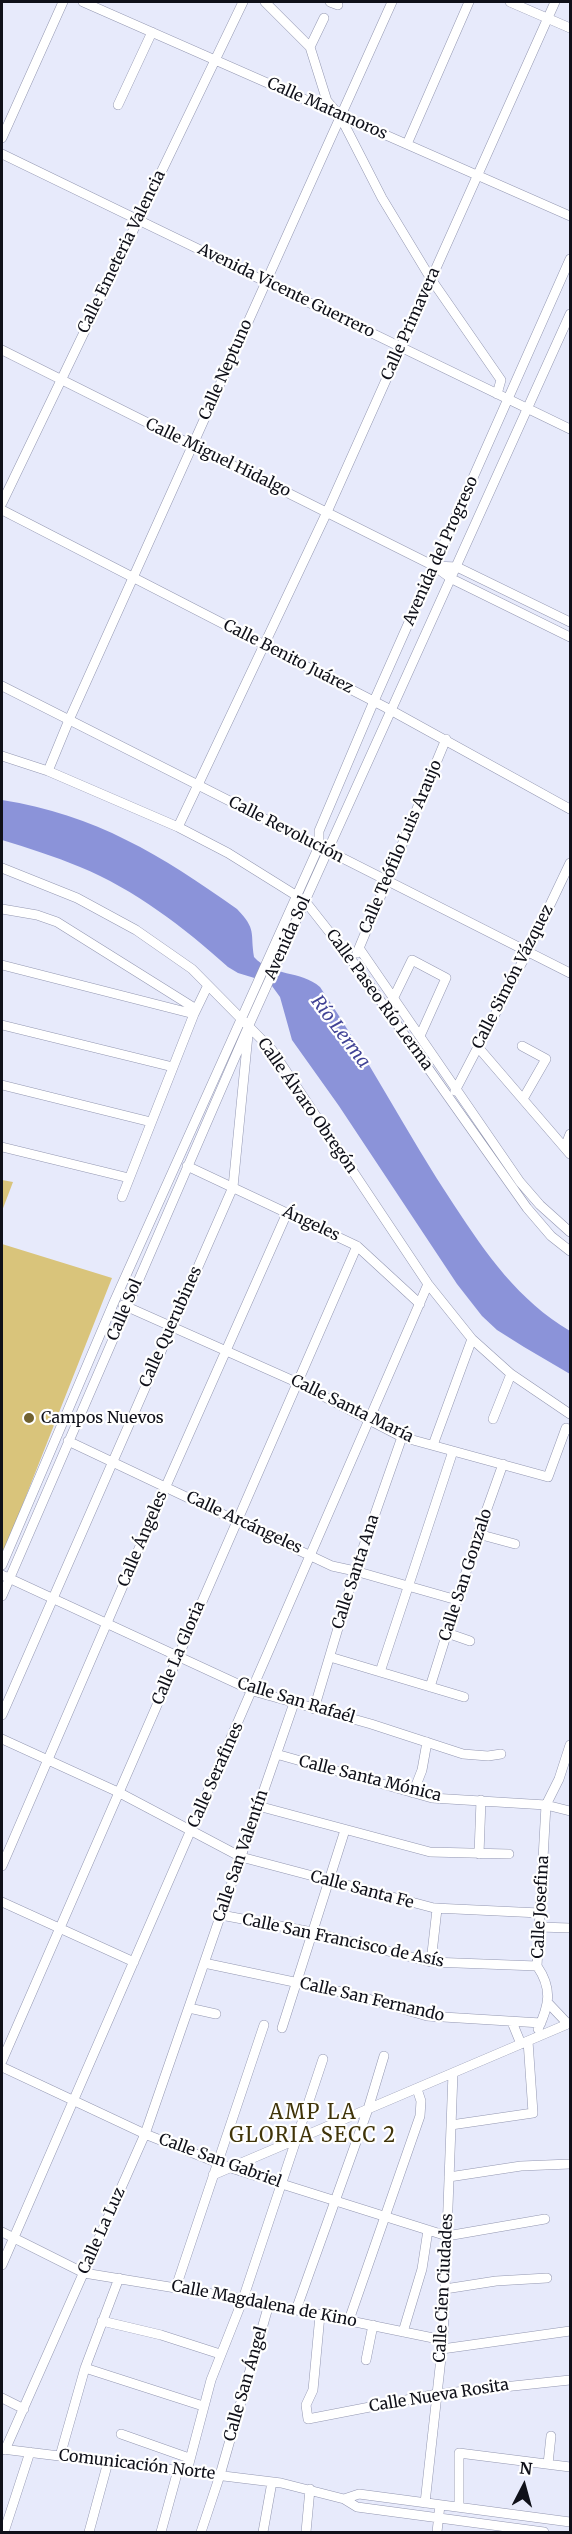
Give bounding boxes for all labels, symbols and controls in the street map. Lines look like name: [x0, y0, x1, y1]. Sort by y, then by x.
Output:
street label: Calle Matamoros: [264, 74, 390, 144]
street label: Calle Emeteria Valencia: [74, 167, 170, 337]
street label: Avenida Vicente Guerrero: [195, 240, 377, 342]
street label: Calle Primavera: [378, 265, 444, 383]
street label: Calle Neptuno: [195, 317, 257, 423]
street label: Calle Miguel Hidalgo: [142, 415, 294, 501]
street label: Avenida del Progreso: [399, 474, 483, 628]
street label: Calle Benito Juárez: [220, 616, 356, 698]
street label: Calle Teófilo Luis Araujo: [356, 757, 446, 937]
street label: Calle Revolución: [225, 793, 347, 867]
street label: Avenida Sol: [261, 893, 315, 983]
street label: Calle Simón Vázquez: [468, 902, 558, 1052]
street label: Calle Paseo Río Lerma: [322, 926, 436, 1074]
water label: Río Lerma: [306, 992, 374, 1072]
street label: Calle Álvaro Obregón: [253, 1035, 361, 1177]
street label: Ángeles: [279, 1202, 343, 1246]
street label: Calle Querubines: [136, 1264, 206, 1390]
street label: Calle Sol: [103, 1276, 147, 1344]
street label: Calle Santa María: [288, 1371, 416, 1447]
place label: Campos Nuevos: [41, 1408, 164, 1428]
marker: Campos Nuevos: [22, 1411, 36, 1425]
street label: Calle Ángeles: [114, 1488, 172, 1590]
street label: Calle Arcángeles: [183, 1488, 305, 1558]
street label: Calle San Gonzalo: [436, 1506, 496, 1644]
street label: Calle Santa Ana: [328, 1512, 384, 1632]
street label: Calle La Gloria: [149, 1598, 209, 1708]
street label: Calle San Rafaél: [235, 1674, 357, 1728]
street label: Calle Serafines: [184, 1719, 248, 1831]
street label: Calle Santa Mónica: [297, 1752, 443, 1806]
street label: Calle San Valentín: [209, 1787, 273, 1925]
street label: Calle Josefina: [529, 1855, 553, 1959]
street label: Calle Santa Fe: [308, 1867, 416, 1913]
street label: Calle San Francisco de Asís: [240, 1910, 446, 1972]
street label: Calle San Fernando: [298, 1974, 446, 2026]
district label: AMP LA GLORIA SECC 2: [229, 2101, 397, 2148]
street label: Calle San Gabriel: [156, 2130, 284, 2192]
street label: Calle La Luz: [74, 2185, 130, 2277]
street label: Calle Cien Ciudades: [431, 2213, 457, 2363]
street label: Calle Magdalena de Kino: [170, 2277, 358, 2331]
street label: Calle San Ángel: [220, 2324, 272, 2444]
street label: Calle Nueva Rosita: [368, 2375, 510, 2417]
street label: Comunicación Norte: [58, 2446, 216, 2484]
north arrow: [494, 2456, 554, 2516]
text: N: [519, 2457, 533, 2479]

